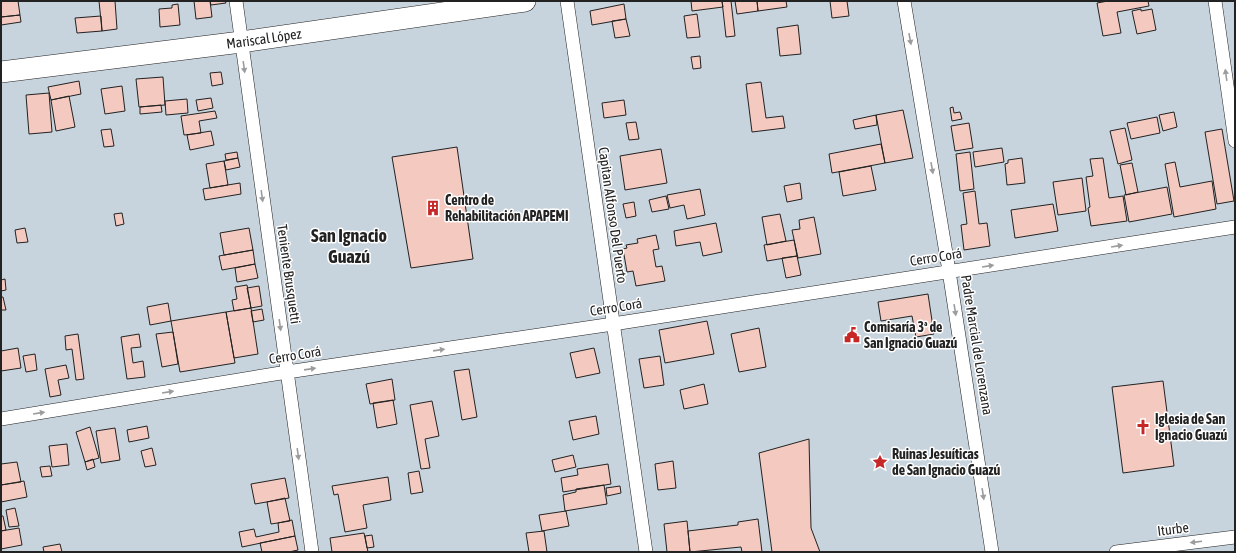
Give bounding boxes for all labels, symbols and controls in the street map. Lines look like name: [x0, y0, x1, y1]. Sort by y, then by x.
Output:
street label: Mariscal López: [225, 25, 302, 52]
one-way arrow: [907, 33, 913, 46]
one-way arrow: [241, 61, 247, 73]
one-way arrow: [1223, 69, 1229, 81]
street label: Capitan Alfonso Del Puerto: [596, 146, 630, 284]
one-way arrow: [929, 162, 935, 174]
one-way arrow: [259, 190, 265, 202]
place label: Centro de Rehabilitación APAPEMI: [445, 192, 568, 224]
building icon: Centro de Rehabilitación APAPEMI: [424, 199, 442, 217]
street label: Teniente Brusquetti: [274, 223, 304, 325]
district label: San Ignacio Guazú: [311, 225, 387, 267]
one-way arrow: [1110, 243, 1123, 249]
street label: Cerro Corá: [909, 245, 963, 269]
one-way arrow: [982, 262, 994, 268]
street label: Padre Marcial de Lorenzana: [958, 274, 996, 416]
street label: Cerro Corá: [589, 295, 643, 319]
one-way arrow: [952, 304, 958, 316]
one-way arrow: [277, 319, 283, 331]
place label: Comisaría 3ª de San Ignacio Guazú: [864, 319, 958, 351]
public building icon: Comisaría 3ª de San Ignacio Guazú: [843, 326, 861, 344]
street label: Cerro Corá: [268, 343, 322, 367]
one-way arrow: [432, 347, 445, 353]
one-way arrow: [304, 366, 316, 372]
one-way arrow: [162, 389, 174, 395]
one-way arrow: [33, 410, 46, 416]
place label: Iglesia de San Ignacio Guazú: [1155, 411, 1228, 443]
church icon: Iglesia de San Ignacio Guazú: [1134, 418, 1152, 436]
place label: Ruinas Jesuíticas de San Ignacio Guazú: [892, 446, 1001, 478]
one-way arrow: [295, 448, 301, 460]
place icon: Ruinas Jesuíticas de San Ignacio Guazú: [871, 453, 889, 471]
one-way arrow: [980, 488, 986, 500]
street label: Iturbe: [1156, 519, 1190, 539]
one-way arrow: [1190, 539, 1202, 545]

